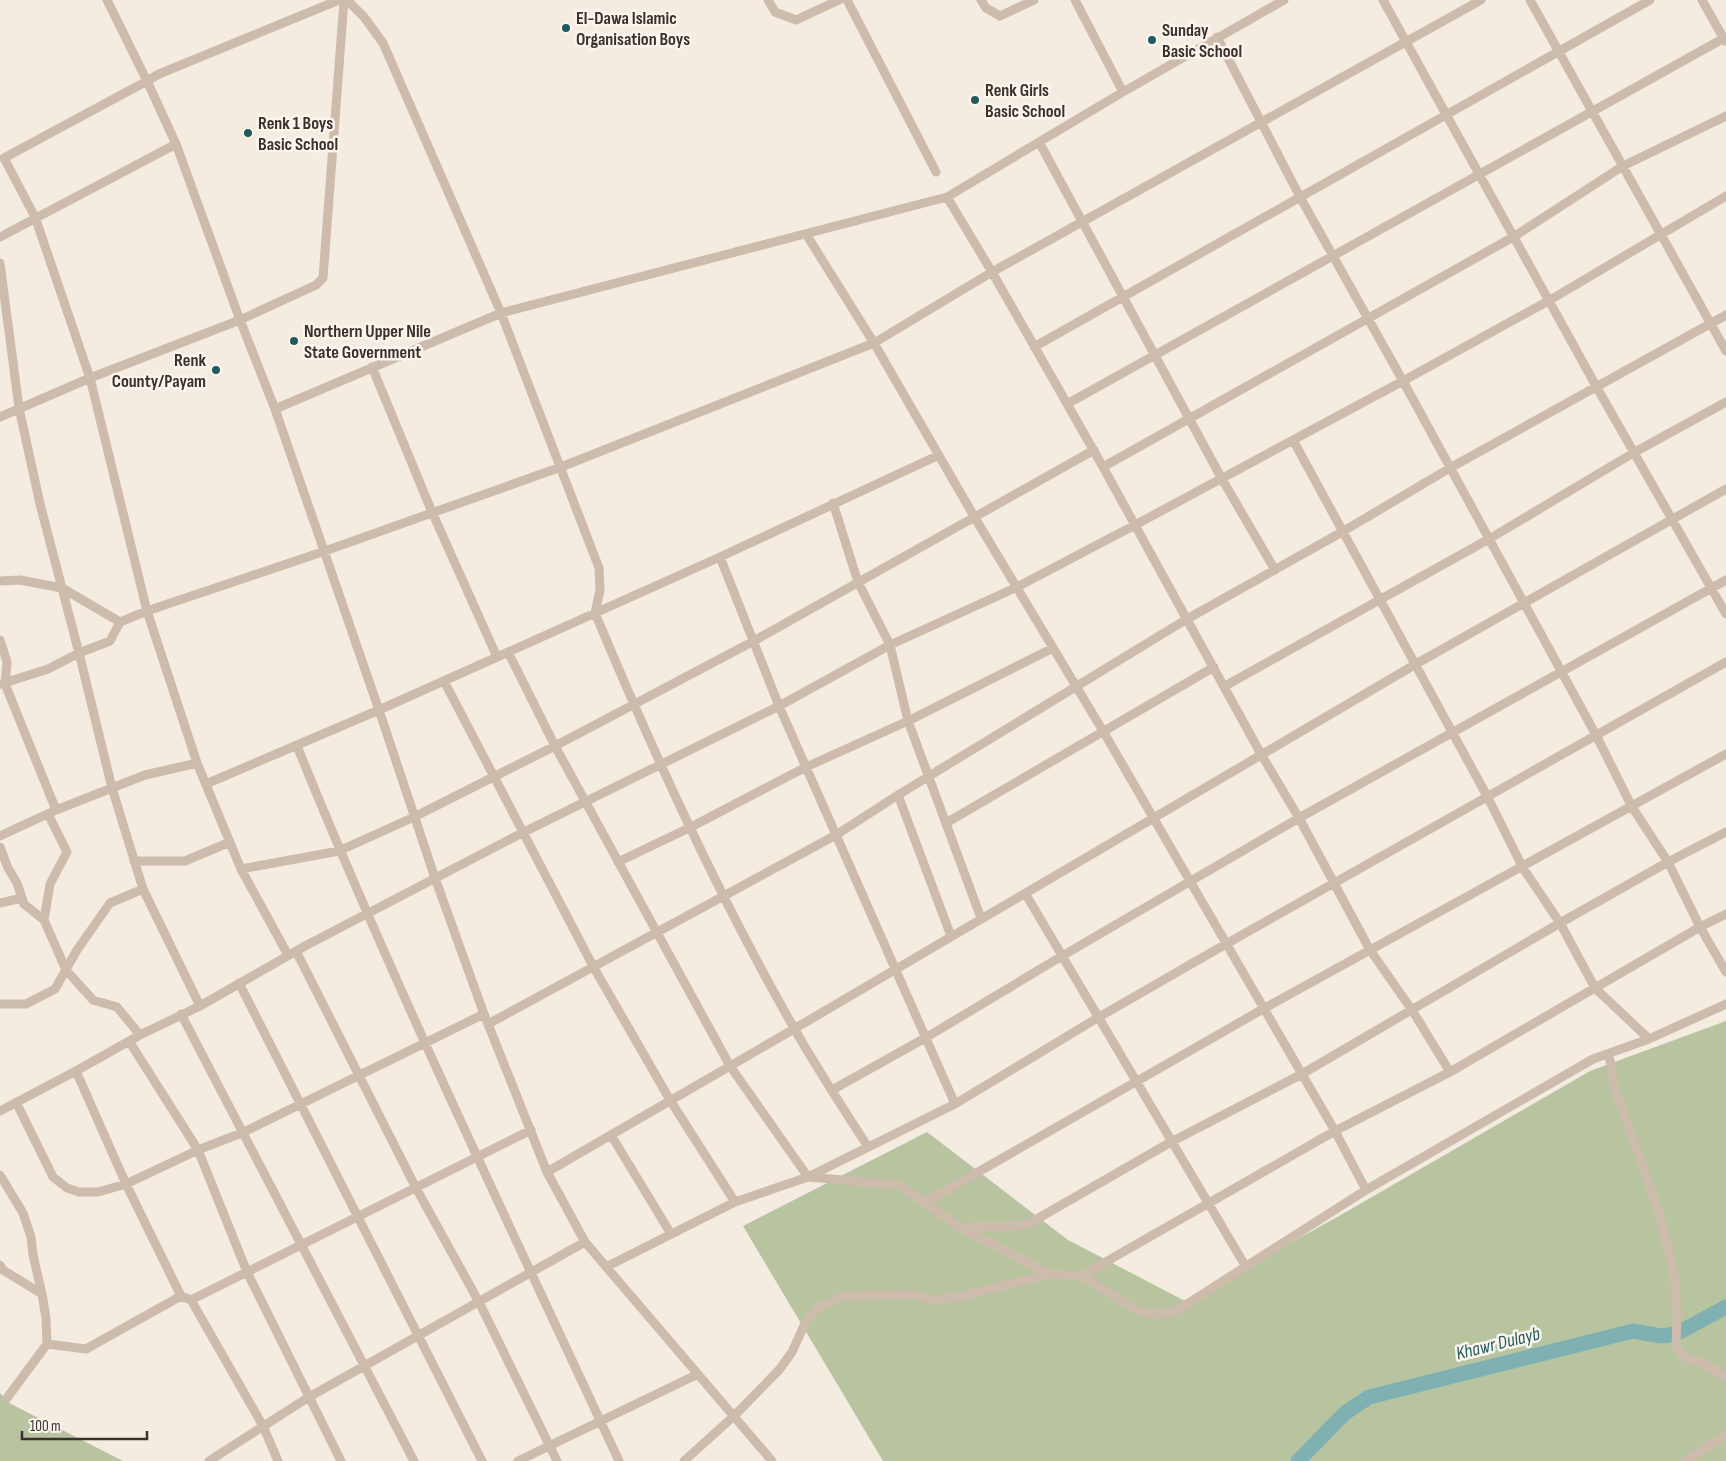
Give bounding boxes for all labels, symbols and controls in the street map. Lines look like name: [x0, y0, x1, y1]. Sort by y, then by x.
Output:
place label: El-Dawa Islamic Organisation Boys: [576, 8, 690, 50]
place label: Sunday Basic School: [1162, 20, 1242, 62]
marker: El-Dawa Islamic Organisation Boys: [560, 22, 572, 34]
marker: Sunday Basic School: [1146, 34, 1158, 46]
place label: Renk Girls Basic School: [985, 80, 1065, 122]
marker: Renk Girls Basic School: [969, 94, 981, 106]
place label: Renk 1 Boys Basic School: [258, 113, 338, 155]
marker: Renk 1 Boys Basic School: [242, 127, 254, 139]
place label: Northern Upper Nile State Government: [304, 321, 431, 363]
marker: Northern Upper Nile State Government: [288, 335, 300, 347]
place label: Renk County/Payam: [112, 350, 206, 392]
marker: Renk County/Payam: [210, 364, 222, 376]
water label: Khawr Dulayb: [1454, 1322, 1543, 1366]
scale bar: [22, 1408, 148, 1440]
text: 100 m: [30, 1417, 61, 1436]

